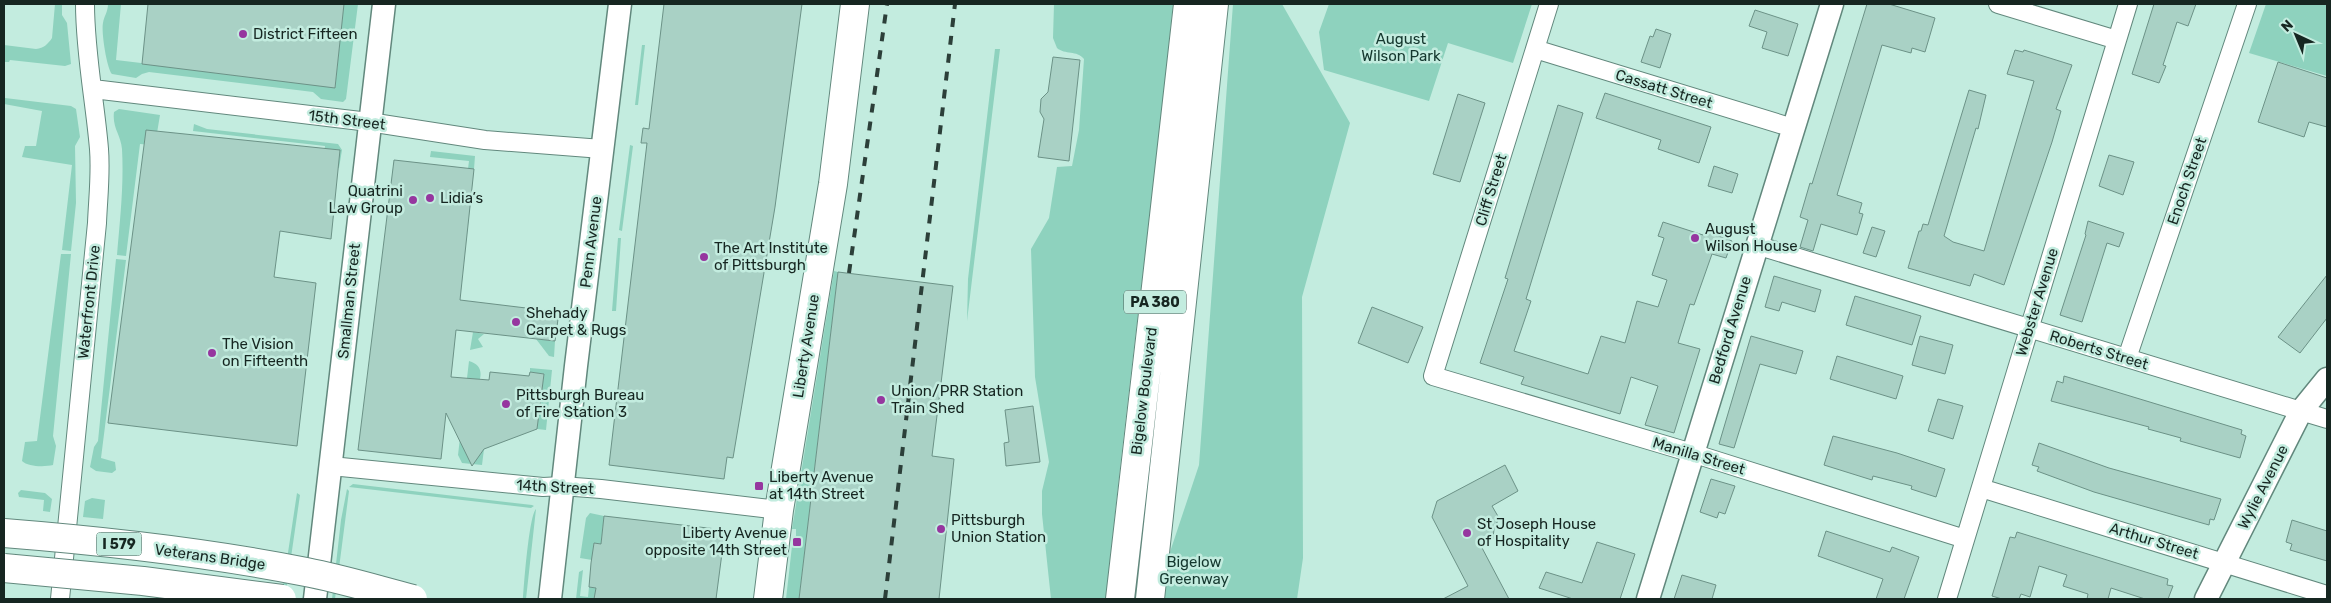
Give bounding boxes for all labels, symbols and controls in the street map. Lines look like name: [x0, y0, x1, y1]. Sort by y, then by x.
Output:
north arrow: [2271, 10, 2321, 60]
text: N: [2278, 16, 2297, 36]
place label: District Fifteen: [253, 25, 358, 43]
marker: District Fifteen: [237, 28, 249, 40]
park label: August Wilson Park: [1361, 30, 1441, 65]
street label: Cassatt Street: [1613, 66, 1715, 112]
street label: 15th Street: [308, 106, 387, 134]
street label: Enoch Street: [2164, 135, 2210, 227]
street label: Cliff Street: [1472, 152, 1511, 228]
place label: Quatrini Law Group: [329, 182, 403, 217]
place label: Lidia’s: [440, 189, 483, 207]
marker: Lidia’s: [424, 192, 436, 204]
marker: Quatrini Law Group: [407, 194, 419, 206]
street label: Penn Avenue: [576, 195, 606, 289]
place label: August Wilson House: [1705, 220, 1798, 255]
marker: August Wilson House: [1689, 232, 1701, 244]
place label: The Art Institute of Pittsburgh: [714, 239, 828, 274]
street label: Smallman Street: [334, 242, 364, 360]
street label: Waterfront Drive: [74, 244, 104, 360]
street label: Webster Avenue: [2012, 246, 2062, 358]
marker: The Art Institute of Pittsburgh: [698, 251, 710, 263]
street label: Bedford Avenue: [1705, 274, 1755, 386]
road number: PA 380: [1124, 290, 1186, 314]
street label: Liberty Avenue: [789, 293, 823, 399]
place label: Shehady Carpet & Rugs: [526, 304, 627, 339]
marker: Shehady Carpet & Rugs: [510, 316, 522, 328]
street label: Bigelow Boulevard: [1127, 326, 1161, 456]
street label: Roberts Street: [2048, 326, 2150, 374]
place label: The Vision on Fifteenth: [222, 335, 308, 370]
marker: The Vision on Fifteenth: [206, 347, 218, 359]
place label: Union/PRR Station Train Shed: [891, 382, 1023, 417]
place label: Pittsburgh Bureau of Fire Station 3: [516, 386, 644, 421]
marker: Union/PRR Station Train Shed: [875, 394, 887, 406]
marker: Pittsburgh Bureau of Fire Station 3: [500, 398, 512, 410]
street label: Manilla Street: [1651, 433, 1747, 479]
street label: Wylie Avenue: [2234, 442, 2292, 532]
place label: Liberty Avenue at 14th Street: [769, 468, 874, 503]
street label: 14th Street: [516, 476, 594, 498]
marker: Liberty Avenue at 14th Street: [753, 480, 765, 492]
place label: Pittsburgh Union Station: [951, 511, 1046, 546]
place label: St Joseph House of Hospitality: [1477, 515, 1596, 550]
street label: Arthur Street: [2107, 519, 2201, 563]
marker: Pittsburgh Union Station: [935, 523, 947, 535]
place label: Liberty Avenue opposite 14th Street: [645, 524, 787, 559]
marker: St Joseph House of Hospitality: [1461, 527, 1473, 539]
road number: I 579: [96, 532, 142, 556]
marker: Liberty Avenue opposite 14th Street: [791, 536, 803, 548]
street label: Veterans Bridge: [154, 540, 266, 574]
park label: Bigelow Greenway: [1159, 553, 1229, 588]

